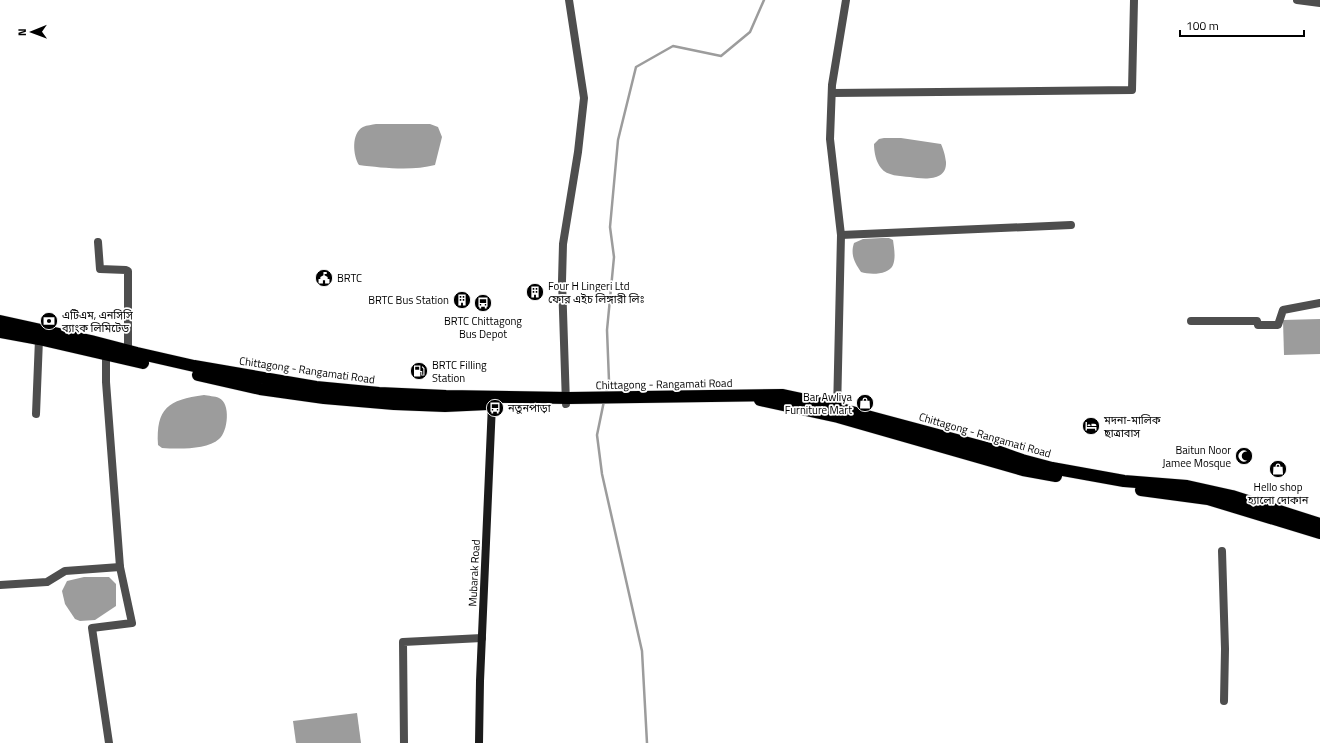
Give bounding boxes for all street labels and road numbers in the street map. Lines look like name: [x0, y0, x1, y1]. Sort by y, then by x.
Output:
street label: Chittagong - Rangamati Road: [238, 353, 376, 387]
street label: Chittagong - Rangamati Road: [595, 375, 733, 393]
street label: Chittagong - Rangamati Road: [917, 408, 1053, 462]
street label: Mubarak Road: [464, 539, 484, 607]

